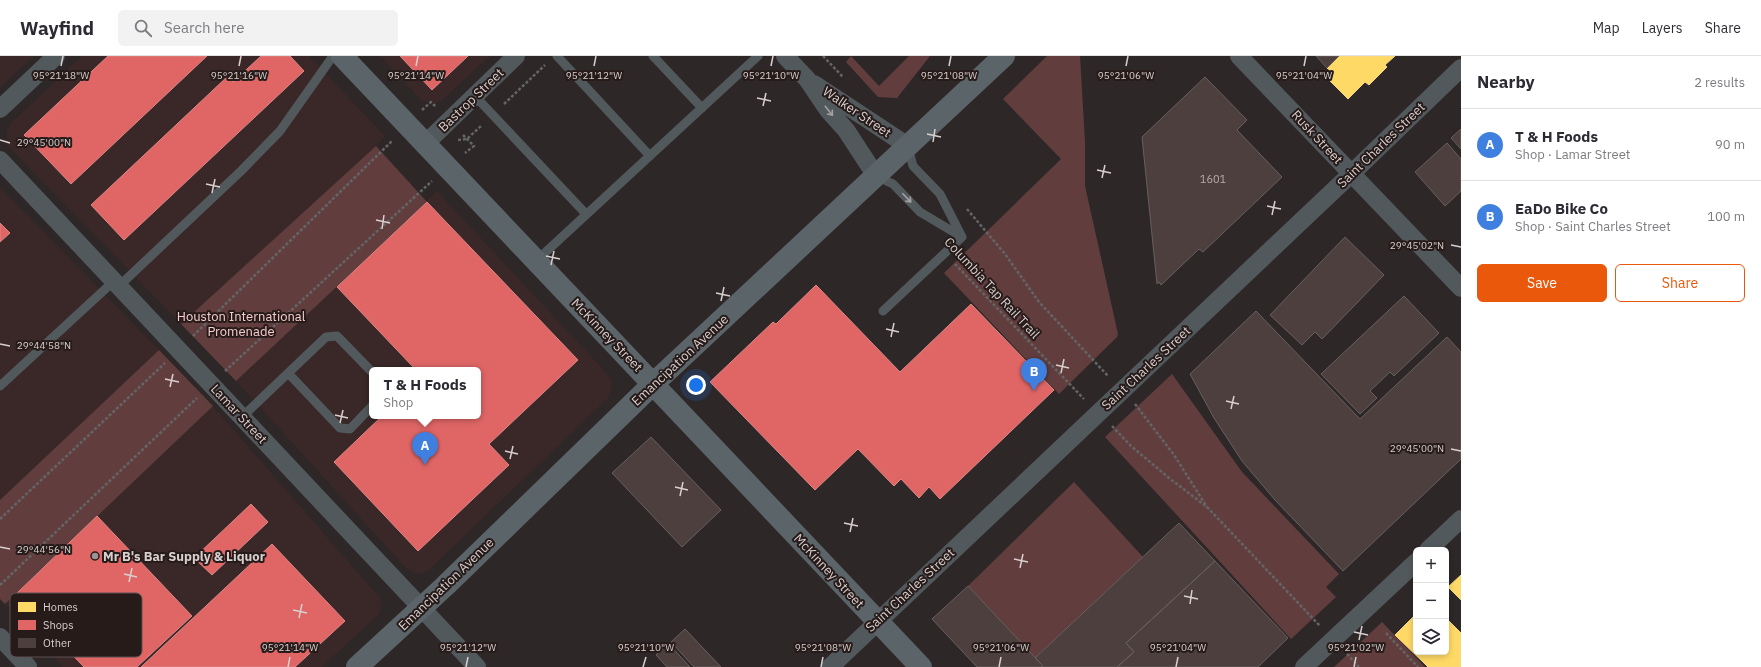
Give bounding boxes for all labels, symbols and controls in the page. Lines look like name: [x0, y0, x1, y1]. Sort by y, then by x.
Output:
search box: [118, 10, 398, 46]
text: Wayfind: [20, 16, 94, 40]
icon: search: [132, 17, 154, 39]
text: Search here: [164, 18, 244, 37]
text: Map: [1593, 19, 1620, 37]
text: Layers: [1642, 19, 1683, 37]
text: Share: [1705, 19, 1741, 37]
street label: Bastrop Street: [435, 65, 507, 135]
text: 95°21'18"W: [33, 69, 89, 82]
text: 95°21'16"W: [211, 69, 267, 82]
text: 95°21'14"W: [388, 69, 444, 82]
text: 95°21'12"W: [566, 69, 622, 82]
text: 95°21'10"W: [743, 69, 799, 82]
text: 95°21'08"W: [921, 69, 977, 82]
text: 95°21'06"W: [1098, 69, 1154, 82]
text: 95°21'04"W: [1276, 69, 1332, 82]
text: Nearby: [1477, 71, 1535, 93]
text: 2 results: [1694, 74, 1745, 91]
street label: Walker Street: [819, 83, 895, 141]
street label: Saint Charles Street: [1333, 99, 1429, 191]
one-way arrow: [824, 105, 833, 116]
street label: Rusk Street: [1288, 106, 1346, 168]
text: T & H Foods: [1515, 127, 1598, 146]
text: 29°45'00"N: [17, 136, 71, 149]
text: A: [1486, 136, 1494, 153]
text: 90 m: [1715, 136, 1745, 153]
text: Shop · Lamar Street: [1515, 146, 1630, 163]
house number: 1601: [1200, 172, 1227, 186]
one-way arrow: [902, 193, 911, 203]
text: EaDo Bike Co: [1515, 199, 1608, 218]
text: B: [1486, 208, 1494, 225]
text: 100 m: [1707, 208, 1745, 225]
text: Shop · Saint Charles Street: [1515, 218, 1671, 235]
street label: Columbia Tap Rail Trail: [940, 234, 1044, 343]
text: 29°45'02"N: [1390, 239, 1444, 252]
button: Save: [1477, 264, 1607, 302]
button: Share: [1615, 264, 1745, 302]
street label: McKinney Street: [568, 295, 646, 375]
park label: Houston International Promenade: [177, 308, 306, 340]
street label: Emancipation Avenue: [628, 311, 732, 409]
street label: Saint Charles Street: [1098, 322, 1194, 414]
text: 29°44'58"N: [17, 339, 71, 352]
pin: B: [1021, 358, 1047, 391]
popup: [369, 367, 481, 419]
text: T & H Foods: [384, 375, 466, 394]
your location: [686, 375, 706, 395]
street label: Lamar Street: [207, 381, 271, 447]
text: Shop: [384, 394, 413, 411]
pin: A: [412, 432, 438, 465]
text: 29°45'00"N: [1390, 442, 1444, 455]
street label: McKinney Street: [790, 530, 868, 612]
street label: Emancipation Avenue: [395, 534, 497, 634]
text: 29°44'56"N: [17, 543, 71, 556]
street label: Saint Charles Street: [862, 544, 958, 636]
map controls: [1413, 547, 1449, 655]
button: +: [1413, 547, 1449, 583]
place label: Mr B's Bar Supply & Liquor: [103, 548, 265, 565]
marker: Mr B's Bar Supply & Liquor: [90, 551, 100, 561]
button: −: [1413, 583, 1449, 619]
legend: [10, 593, 142, 657]
text: Homes: [43, 600, 78, 614]
text: Shops: [43, 618, 74, 632]
button: layers: [1413, 619, 1449, 655]
text: Other: [43, 636, 71, 650]
text: 95°21'14"W: [262, 641, 318, 654]
text: 95°21'12"W: [440, 641, 496, 654]
text: 95°21'10"W: [618, 641, 674, 654]
text: 95°21'08"W: [795, 641, 851, 654]
text: 95°21'06"W: [973, 641, 1029, 654]
text: 95°21'04"W: [1150, 641, 1206, 654]
text: 95°21'02"W: [1328, 641, 1384, 654]

